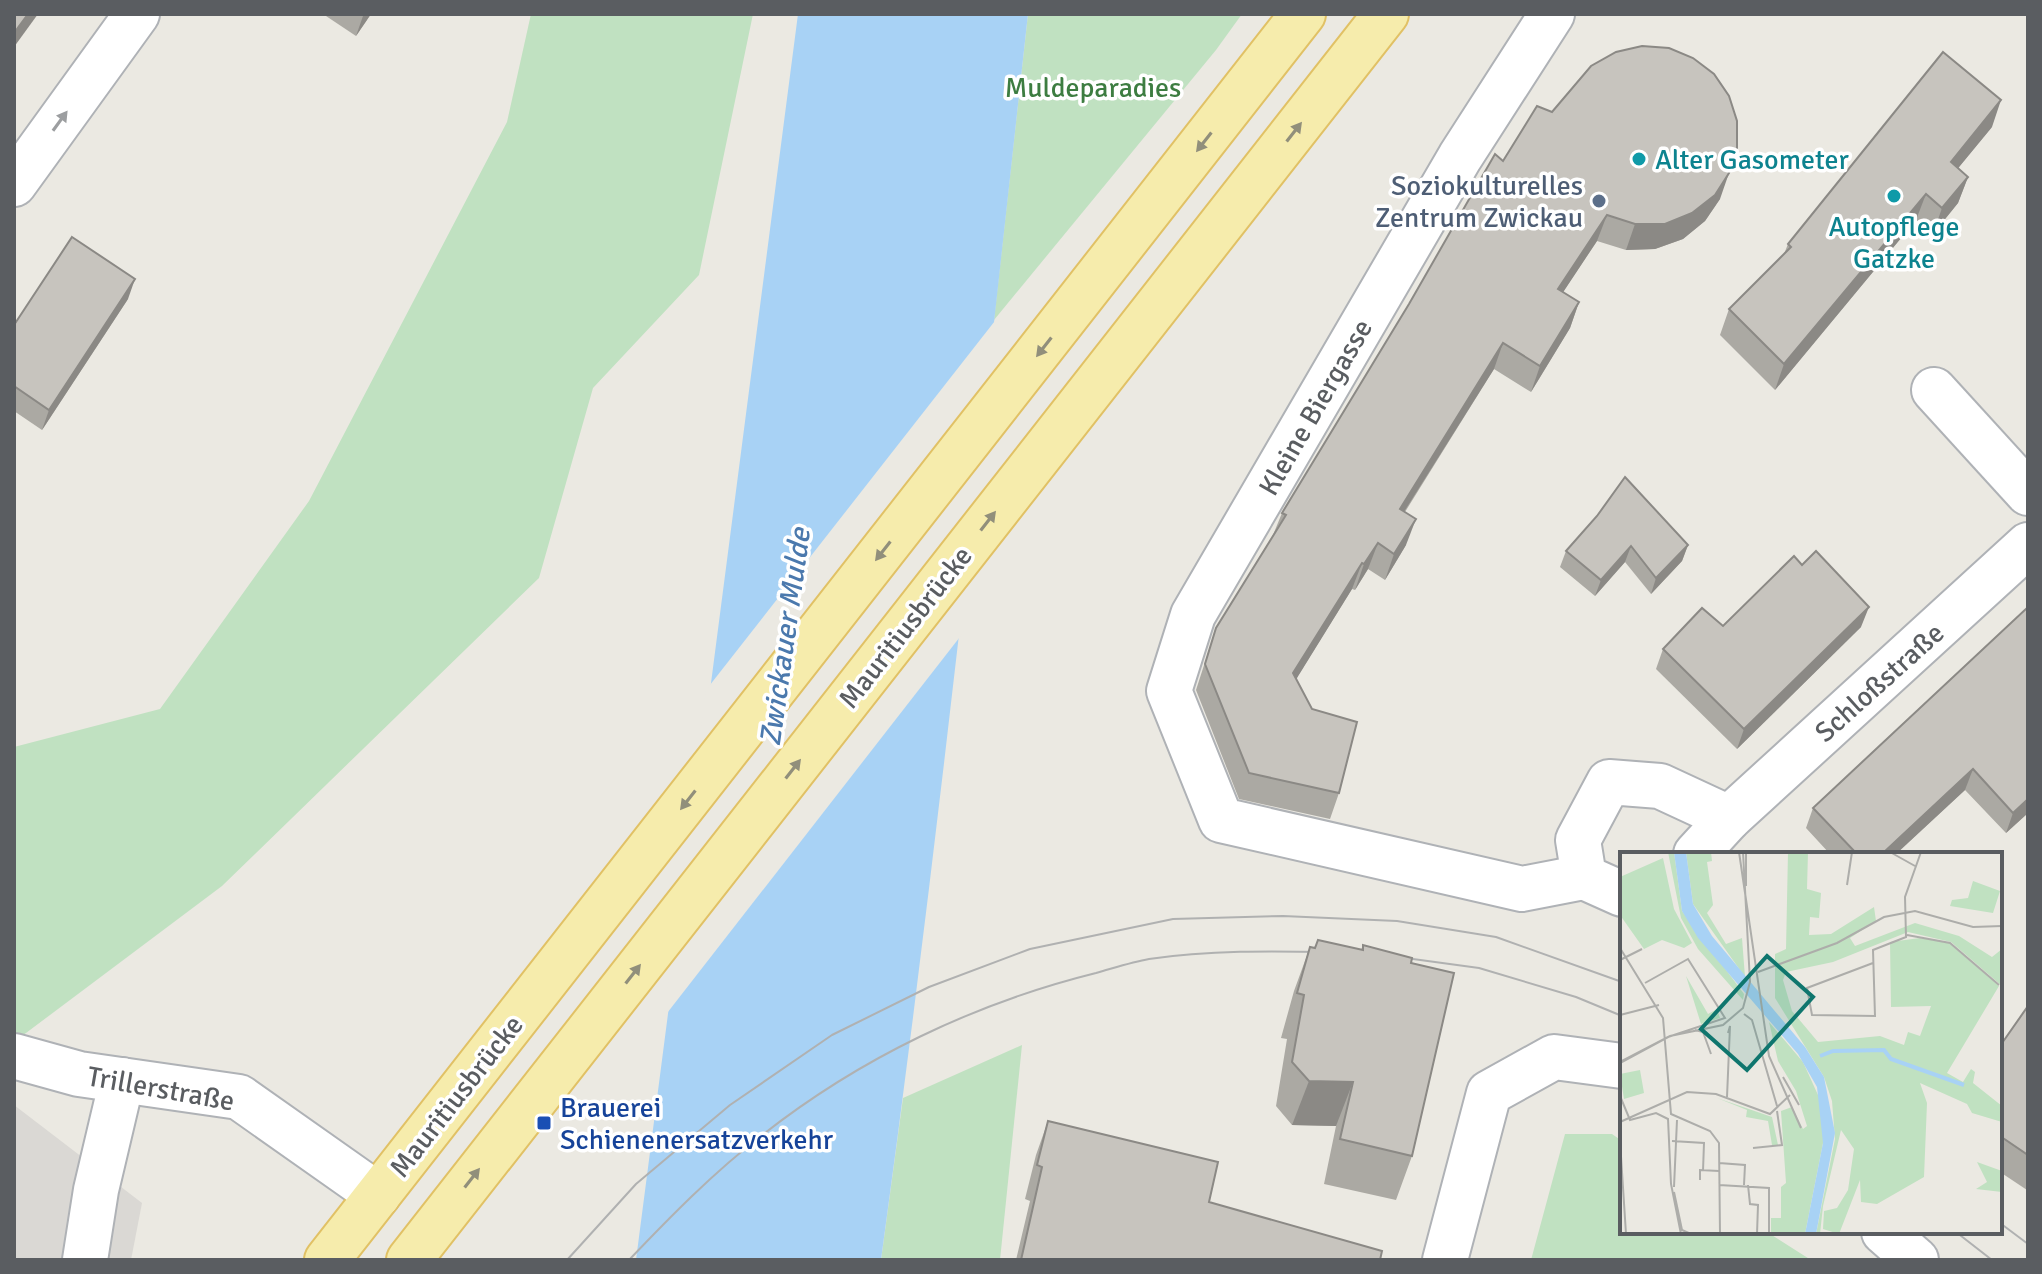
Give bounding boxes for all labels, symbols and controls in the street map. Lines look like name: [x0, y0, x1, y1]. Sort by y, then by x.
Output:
park label: Muldeparadies: [1005, 71, 1181, 105]
one-way arrow: [52, 110, 67, 131]
one-way arrow: [1285, 122, 1301, 142]
one-way arrow: [1197, 132, 1213, 152]
place label: Alter Gasometer: [1655, 143, 1850, 177]
marker: Alter Gasometer: [1630, 150, 1648, 168]
place label: Soziokulturelles Zentrum Zwickau: [1375, 169, 1583, 235]
marker: Autopflege Gatzke: [1885, 187, 1903, 205]
marker: Soziokulturelles Zentrum Zwickau: [1590, 192, 1608, 210]
place label: Autopflege Gatzke: [1829, 210, 1959, 276]
street label: Kleine Biergasse: [1252, 313, 1380, 502]
one-way arrow: [1036, 337, 1053, 357]
one-way arrow: [980, 511, 996, 531]
water label: Zwickauer Mulde: [752, 524, 819, 748]
street label: Mauritiusbrücke: [832, 540, 980, 716]
one-way arrow: [876, 541, 892, 561]
street label: Schloßstraße: [1808, 616, 1951, 750]
one-way arrow: [785, 759, 801, 779]
one-way arrow: [681, 790, 697, 810]
inset map: [1620, 852, 2002, 1234]
one-way arrow: [624, 964, 641, 984]
street label: Mauritiusbrücke: [383, 1009, 531, 1185]
street label: Trillerstraße: [85, 1059, 237, 1119]
place label: Brauerei Schienenersatzverkehr: [560, 1091, 834, 1157]
marker: Brauerei Schienenersatzverkehr: [535, 1114, 553, 1132]
one-way arrow: [464, 1168, 480, 1188]

